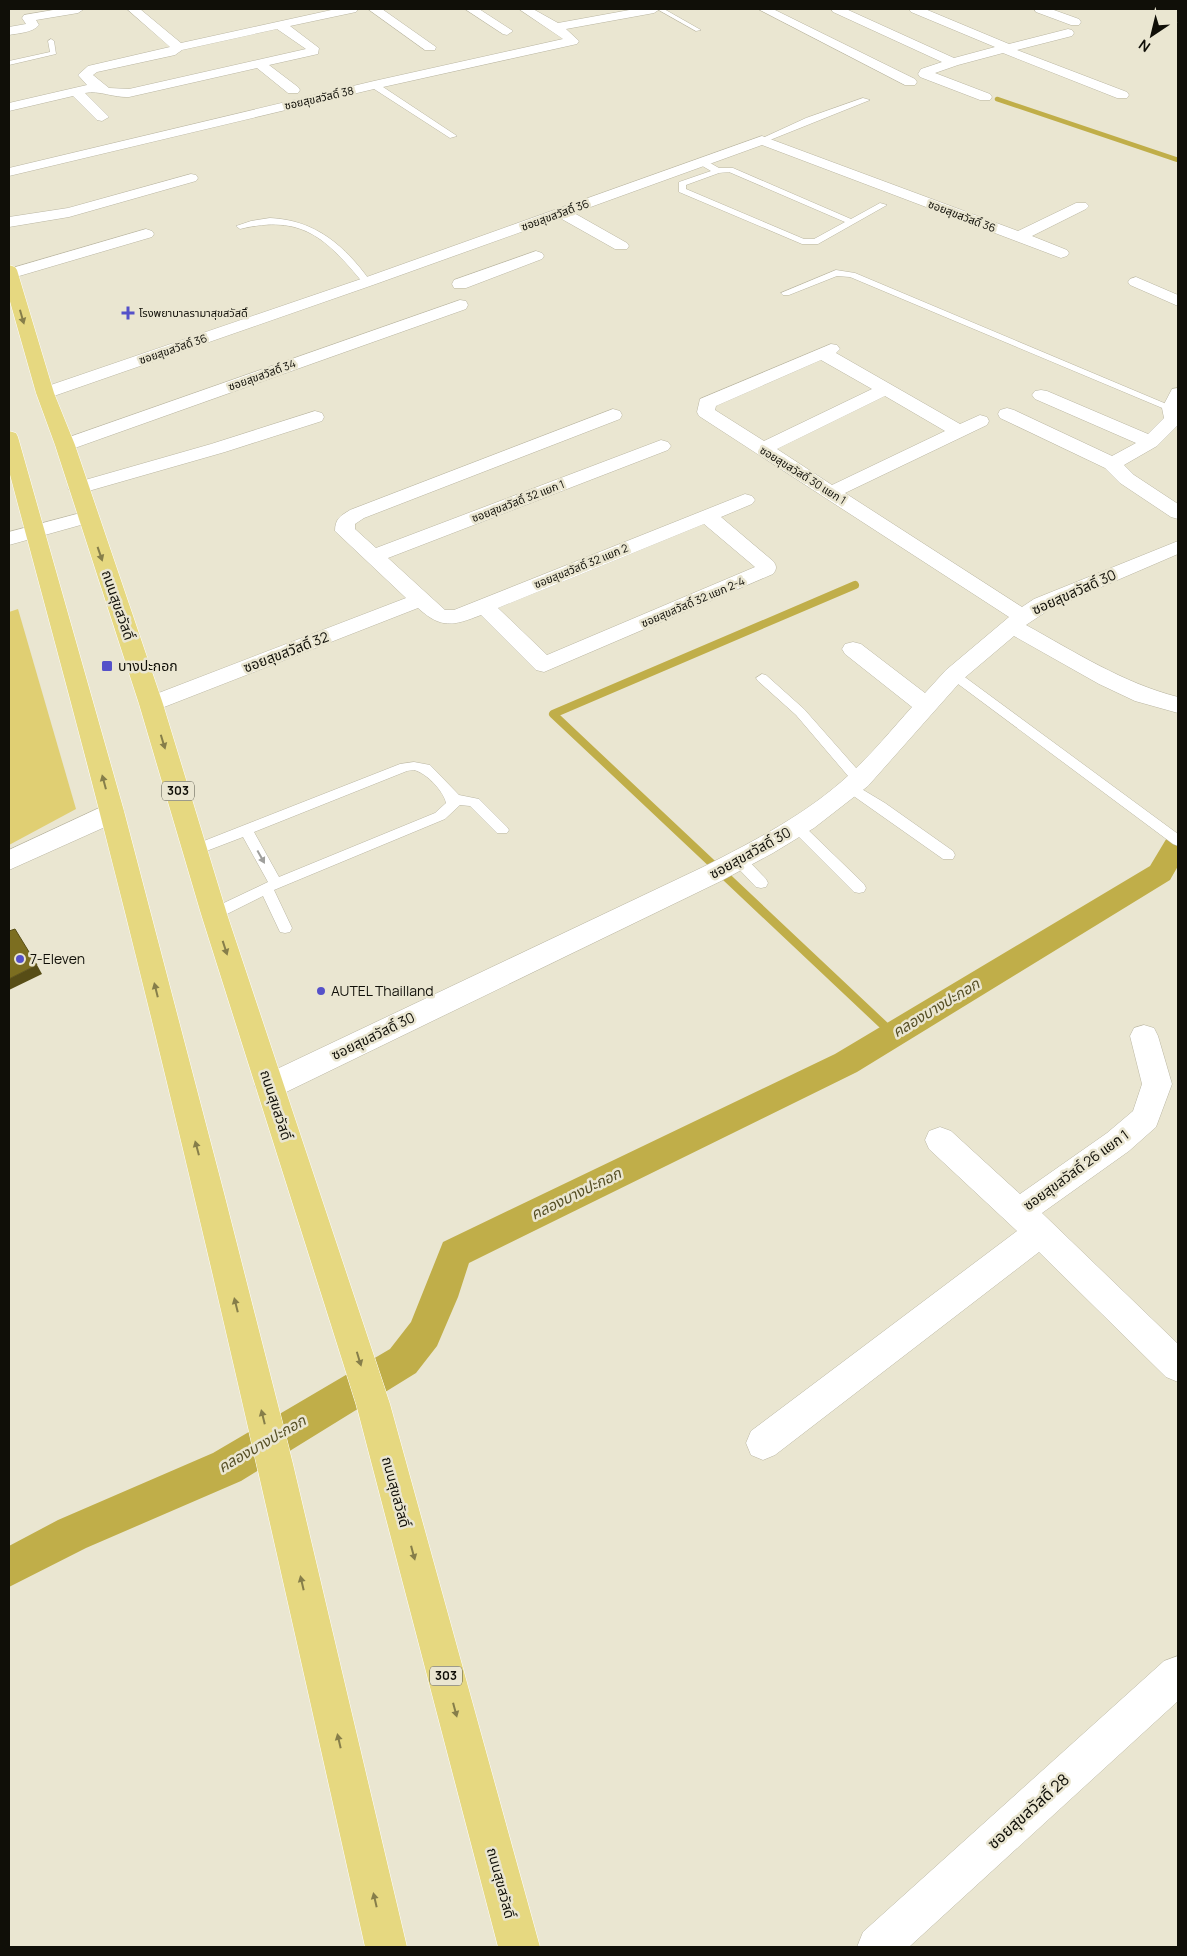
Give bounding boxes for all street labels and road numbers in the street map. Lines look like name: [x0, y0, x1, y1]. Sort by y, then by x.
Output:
street label: ซอยสุขสวัสดิ์ 38: [283, 82, 355, 113]
street label: ซอยสุขสวัสดิ์ 36: [519, 195, 591, 234]
street label: ซอยสุขสวัสดิ์ 36: [926, 196, 998, 235]
street label: ซอยสุขสวัสดิ์ 36: [137, 330, 209, 367]
street label: ซอยสุขสวัสดิ์ 34: [226, 355, 298, 394]
street label: ซอยสุขสวัสดิ์ 30 แยก 1: [757, 442, 849, 507]
street label: ซอยสุขสวัสดิ์ 32 แยก 1: [469, 476, 566, 525]
street label: ซอยสุขสวัสดิ์ 32 แยก 2: [531, 540, 630, 591]
street label: ซอยสุขสวัสดิ์ 30: [1029, 564, 1119, 619]
street label: ถนนสุขสวัสดิ์: [98, 567, 139, 642]
street label: ซอยสุขสวัสดิ์ 32 แยก 2-4: [639, 573, 747, 630]
street label: ซอยสุขสวัสดิ์ 32: [240, 627, 331, 677]
road number: 303: [162, 781, 194, 800]
street label: ซอยสุขสวัสดิ์ 30: [706, 822, 794, 883]
street label: ซอยสุขสวัสดิ์ 30: [328, 1007, 418, 1064]
street label: ถนนสุขสวัสดิ์: [256, 1067, 297, 1142]
street label: ซอยสุขสวัสดิ์ 26 แยก 1: [1019, 1125, 1132, 1214]
street label: ถนนสุขสวัสดิ์: [378, 1454, 415, 1529]
road number: 303: [430, 1666, 462, 1685]
street label: ซอยสุขสวัสดิ์ 28: [982, 1768, 1074, 1854]
street label: ถนนสุขสวัสดิ์: [483, 1845, 520, 1920]

